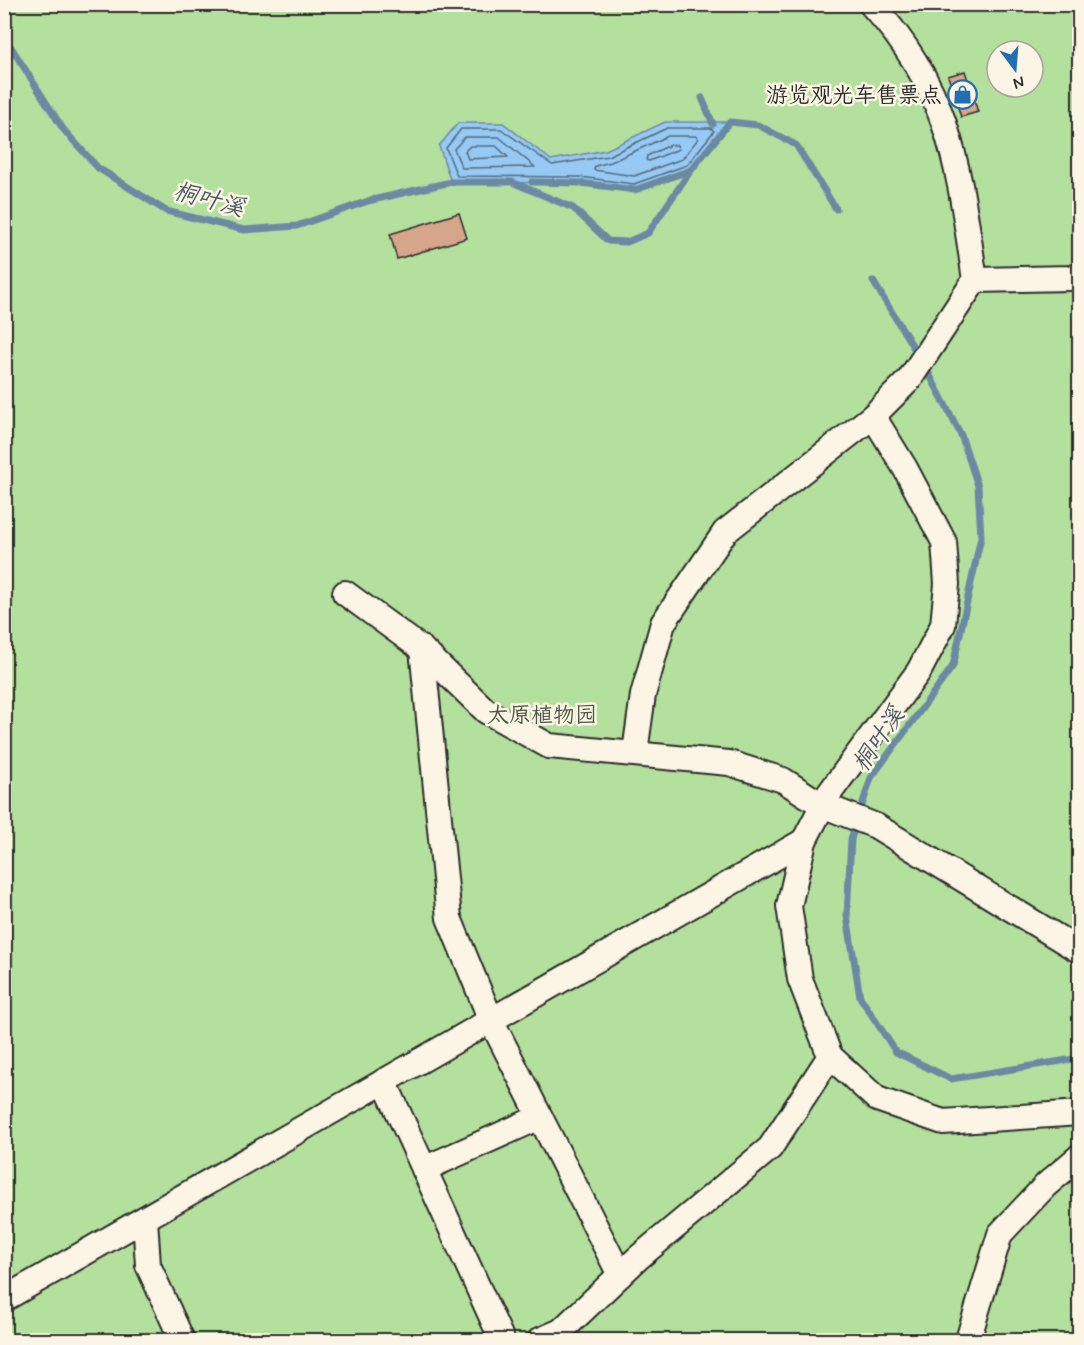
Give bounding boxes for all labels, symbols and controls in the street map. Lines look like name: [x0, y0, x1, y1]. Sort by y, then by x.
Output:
north arrow: [985, 39, 1045, 99]
text: N: [1011, 70, 1027, 94]
shop icon: 游览观光车售票点: [947, 78, 979, 110]
place label: 游览观光车售票点: [766, 82, 942, 110]
water label: 桐叶溪: [170, 176, 249, 225]
water label: 桐叶溪: [846, 700, 913, 778]
park label: 太原植物园: [487, 702, 597, 730]

